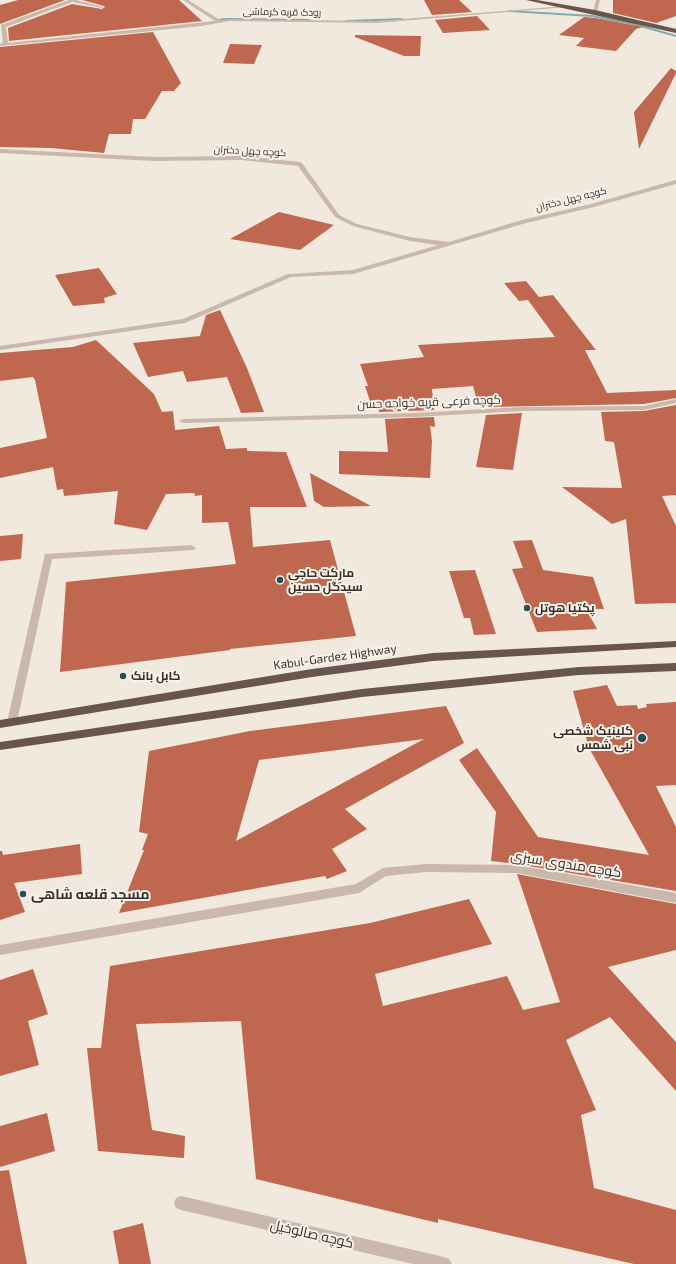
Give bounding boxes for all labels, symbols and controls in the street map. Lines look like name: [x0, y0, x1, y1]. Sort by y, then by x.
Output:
street label: رودک قریه کرماشی: [243, 5, 321, 19]
street label: کوچه چهل دختران: [213, 143, 287, 159]
street label: کوچه چهل دختران: [534, 184, 608, 214]
street label: کوچه فرعی قریه خواجه حسن: [357, 392, 501, 412]
place label: مارکت حاجی سیدگل حسین: [288, 566, 363, 594]
marker: مارکت حاجی سیدگل حسین: [275, 575, 285, 585]
place label: پکتیا هوتل: [535, 601, 595, 615]
marker: پکتیا هوتل: [522, 603, 532, 613]
street label: Kabul-Gardez Highway: [272, 641, 398, 673]
place label: کابل بانک: [131, 669, 180, 683]
marker: کابل بانک: [118, 671, 128, 681]
place label: کلینیک شخصی نبی شمس: [553, 724, 633, 752]
marker: کلینیک شخصی نبی شمس: [636, 732, 648, 744]
street label: کوچه مندوی سبزی: [509, 847, 623, 881]
place label: مسجد قلعه شاهی: [31, 886, 150, 902]
marker: مسجد قلعه شاهی: [18, 889, 28, 899]
street label: کوچه صالوخیل: [269, 1216, 355, 1252]

